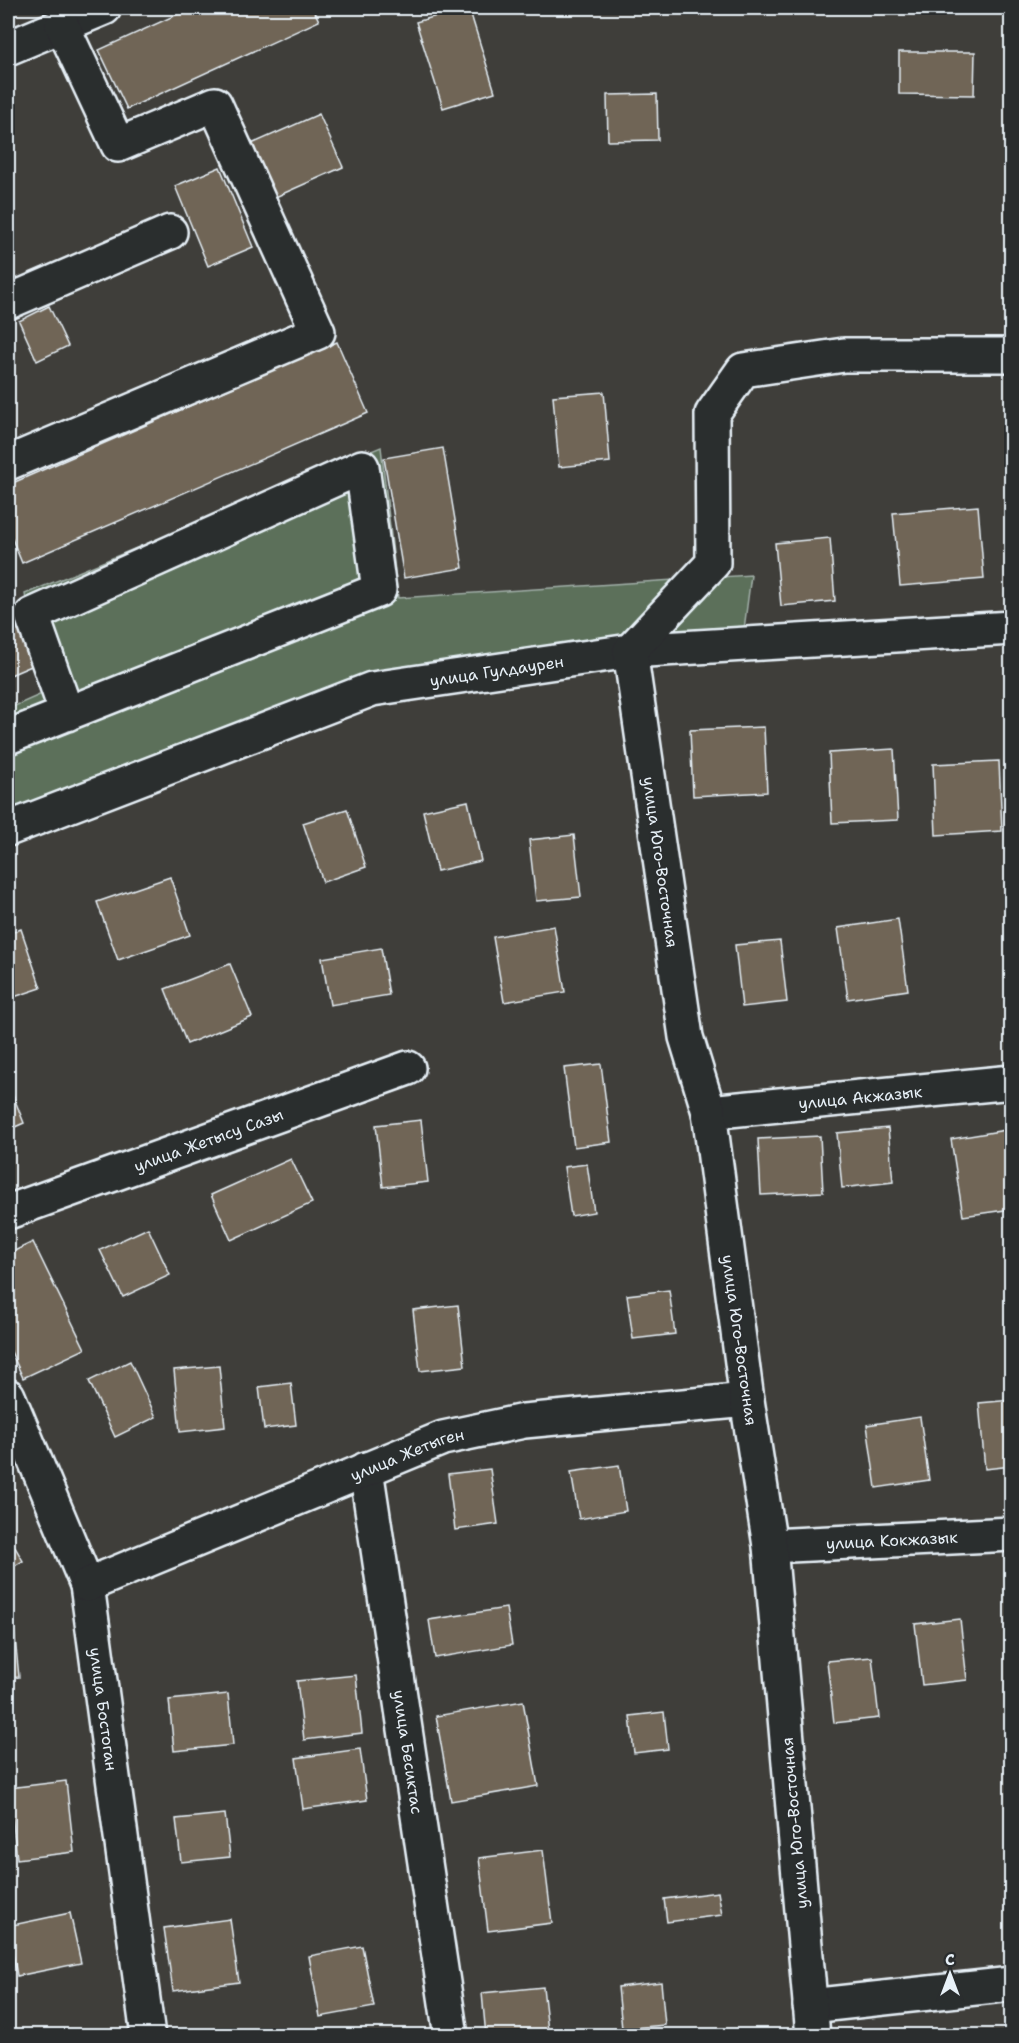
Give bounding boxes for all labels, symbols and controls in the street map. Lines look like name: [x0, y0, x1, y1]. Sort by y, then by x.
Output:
street label: улица Гулдаурен: [428, 651, 565, 691]
street label: улица Юго-Восточная: [638, 775, 683, 949]
street label: улица Акжазык: [797, 1081, 924, 1114]
street label: улица Жетысу Сазы: [131, 1104, 286, 1177]
street label: улица Юго-Восточная: [717, 1253, 762, 1427]
street label: улица Жетыген: [347, 1424, 466, 1486]
street label: улица Кокжазык: [826, 1527, 959, 1554]
street label: улица Бостоган: [85, 1646, 122, 1772]
street label: улица Бесиктас: [388, 1688, 428, 1815]
street label: улица Юго-Восточная: [777, 1736, 812, 1910]
north arrow: [920, 1944, 980, 2004]
text: С: [945, 1949, 955, 1970]

